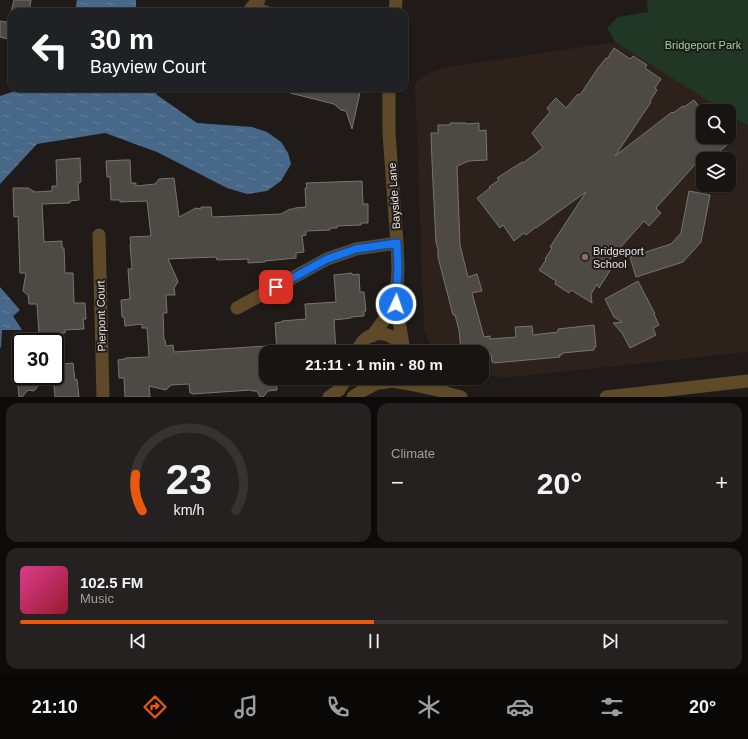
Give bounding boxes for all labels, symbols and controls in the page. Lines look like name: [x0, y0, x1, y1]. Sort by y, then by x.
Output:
icon: left: [24, 24, 76, 76]
text: 30 m: [90, 24, 154, 55]
park label: Bridgeport Park: [665, 39, 742, 51]
text: Bayview Court: [90, 57, 206, 77]
map controls: [696, 104, 736, 192]
button: search: [696, 104, 736, 144]
button: layers: [696, 152, 736, 192]
street label: Bayside Lane: [386, 162, 402, 230]
place label: Bridgeport School: [593, 245, 644, 270]
marker: Bridgeport School: [580, 252, 590, 262]
pin: [259, 270, 293, 304]
icon: arrive: [265, 276, 287, 298]
street label: Pierpont Court: [94, 280, 108, 352]
position arrow: [375, 283, 417, 325]
speed limit sign: 30: [12, 333, 64, 385]
text: 21:11 · 1 min · 80 m: [305, 356, 443, 373]
text: Climate: [391, 446, 435, 461]
text: 23: [165, 455, 212, 502]
text: 20°: [537, 467, 582, 500]
text: −: [391, 470, 404, 495]
text: +: [715, 470, 728, 495]
text: km/h: [173, 501, 204, 517]
text: 102.5 FM: [80, 574, 143, 591]
text: Music: [80, 591, 114, 606]
icon: previous: [127, 630, 149, 652]
icon: pause: [363, 630, 385, 652]
icon: next: [599, 630, 621, 652]
icon: directions: [141, 693, 169, 721]
icon: music: [232, 693, 260, 721]
icon: phone: [324, 693, 352, 721]
icon: climate: [415, 693, 443, 721]
icon: car: [506, 693, 534, 721]
icon: filters: [598, 693, 626, 721]
text: 21:10: [32, 697, 78, 717]
text: 20°: [689, 697, 716, 717]

